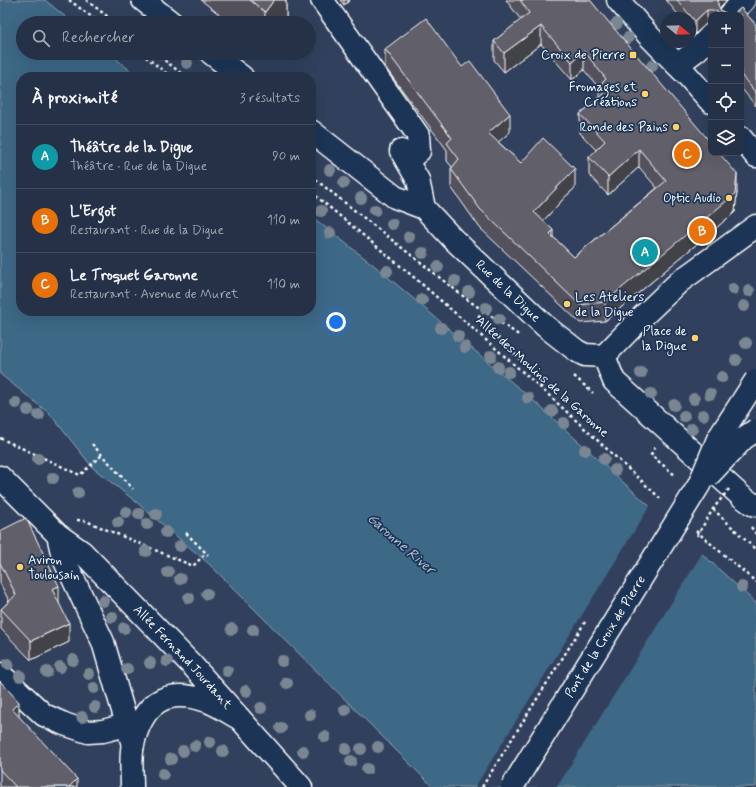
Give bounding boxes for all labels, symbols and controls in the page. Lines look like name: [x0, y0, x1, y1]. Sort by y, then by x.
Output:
north arrow: [660, 12, 696, 48]
map controls: [708, 12, 744, 156]
button: +: [708, 12, 744, 48]
search box: [16, 16, 316, 60]
icon: search: [30, 27, 52, 49]
text: Rechercher: [62, 28, 135, 48]
place label: Croix de Pierre: [541, 47, 625, 64]
button: −: [708, 48, 744, 84]
marker: Croix de Pierre: [628, 50, 638, 60]
place label: Fromages et Créations: [569, 79, 637, 111]
button: locate: [708, 84, 744, 120]
text: À proximité: [32, 87, 117, 109]
marker: Fromages et Créations: [640, 89, 650, 99]
text: 3 résultats: [240, 90, 300, 107]
place label: Ronde des Pains: [579, 119, 668, 136]
button: layers: [708, 120, 744, 156]
marker: Ronde des Pains: [671, 122, 681, 132]
text: Théâtre de la Digue: [70, 138, 193, 158]
pin: C: [674, 139, 700, 169]
text: A: [41, 148, 49, 165]
text: 90 m: [272, 148, 300, 165]
text: Théâtre · Rue de la Digue: [70, 158, 207, 175]
place label: Optic Audio: [663, 190, 721, 207]
marker: Optic Audio: [724, 193, 734, 203]
text: L'Ergot: [70, 202, 117, 222]
text: B: [41, 212, 49, 229]
text: 110 m: [267, 212, 300, 229]
pin: B: [689, 216, 715, 246]
text: Restaurant · Rue de la Digue: [70, 222, 224, 239]
pin: A: [632, 237, 658, 267]
street label: Rue de la Digue: [472, 256, 544, 326]
text: Le Troquet Garonne: [70, 266, 198, 286]
text: C: [40, 276, 50, 293]
text: 110 m: [267, 276, 300, 293]
text: Restaurant · Avenue de Muret: [70, 286, 238, 303]
place label: Les Ateliers de la Digue: [575, 289, 644, 321]
marker: Les Ateliers de la Digue: [562, 299, 572, 309]
your location: [326, 312, 346, 332]
street label: Allée des Moulins de la Garonne: [472, 313, 612, 441]
place label: Place de la Digue: [642, 323, 687, 356]
marker: Place de la Digue: [690, 333, 700, 343]
water label: Garonne River: [363, 510, 440, 580]
place label: Aviron Toulousain: [28, 552, 80, 584]
marker: Aviron Toulousain: [15, 562, 25, 572]
street label: Pont de la Croix de Pierre: [561, 572, 650, 701]
street label: Allée Fernand Jourdant: [130, 601, 236, 713]

